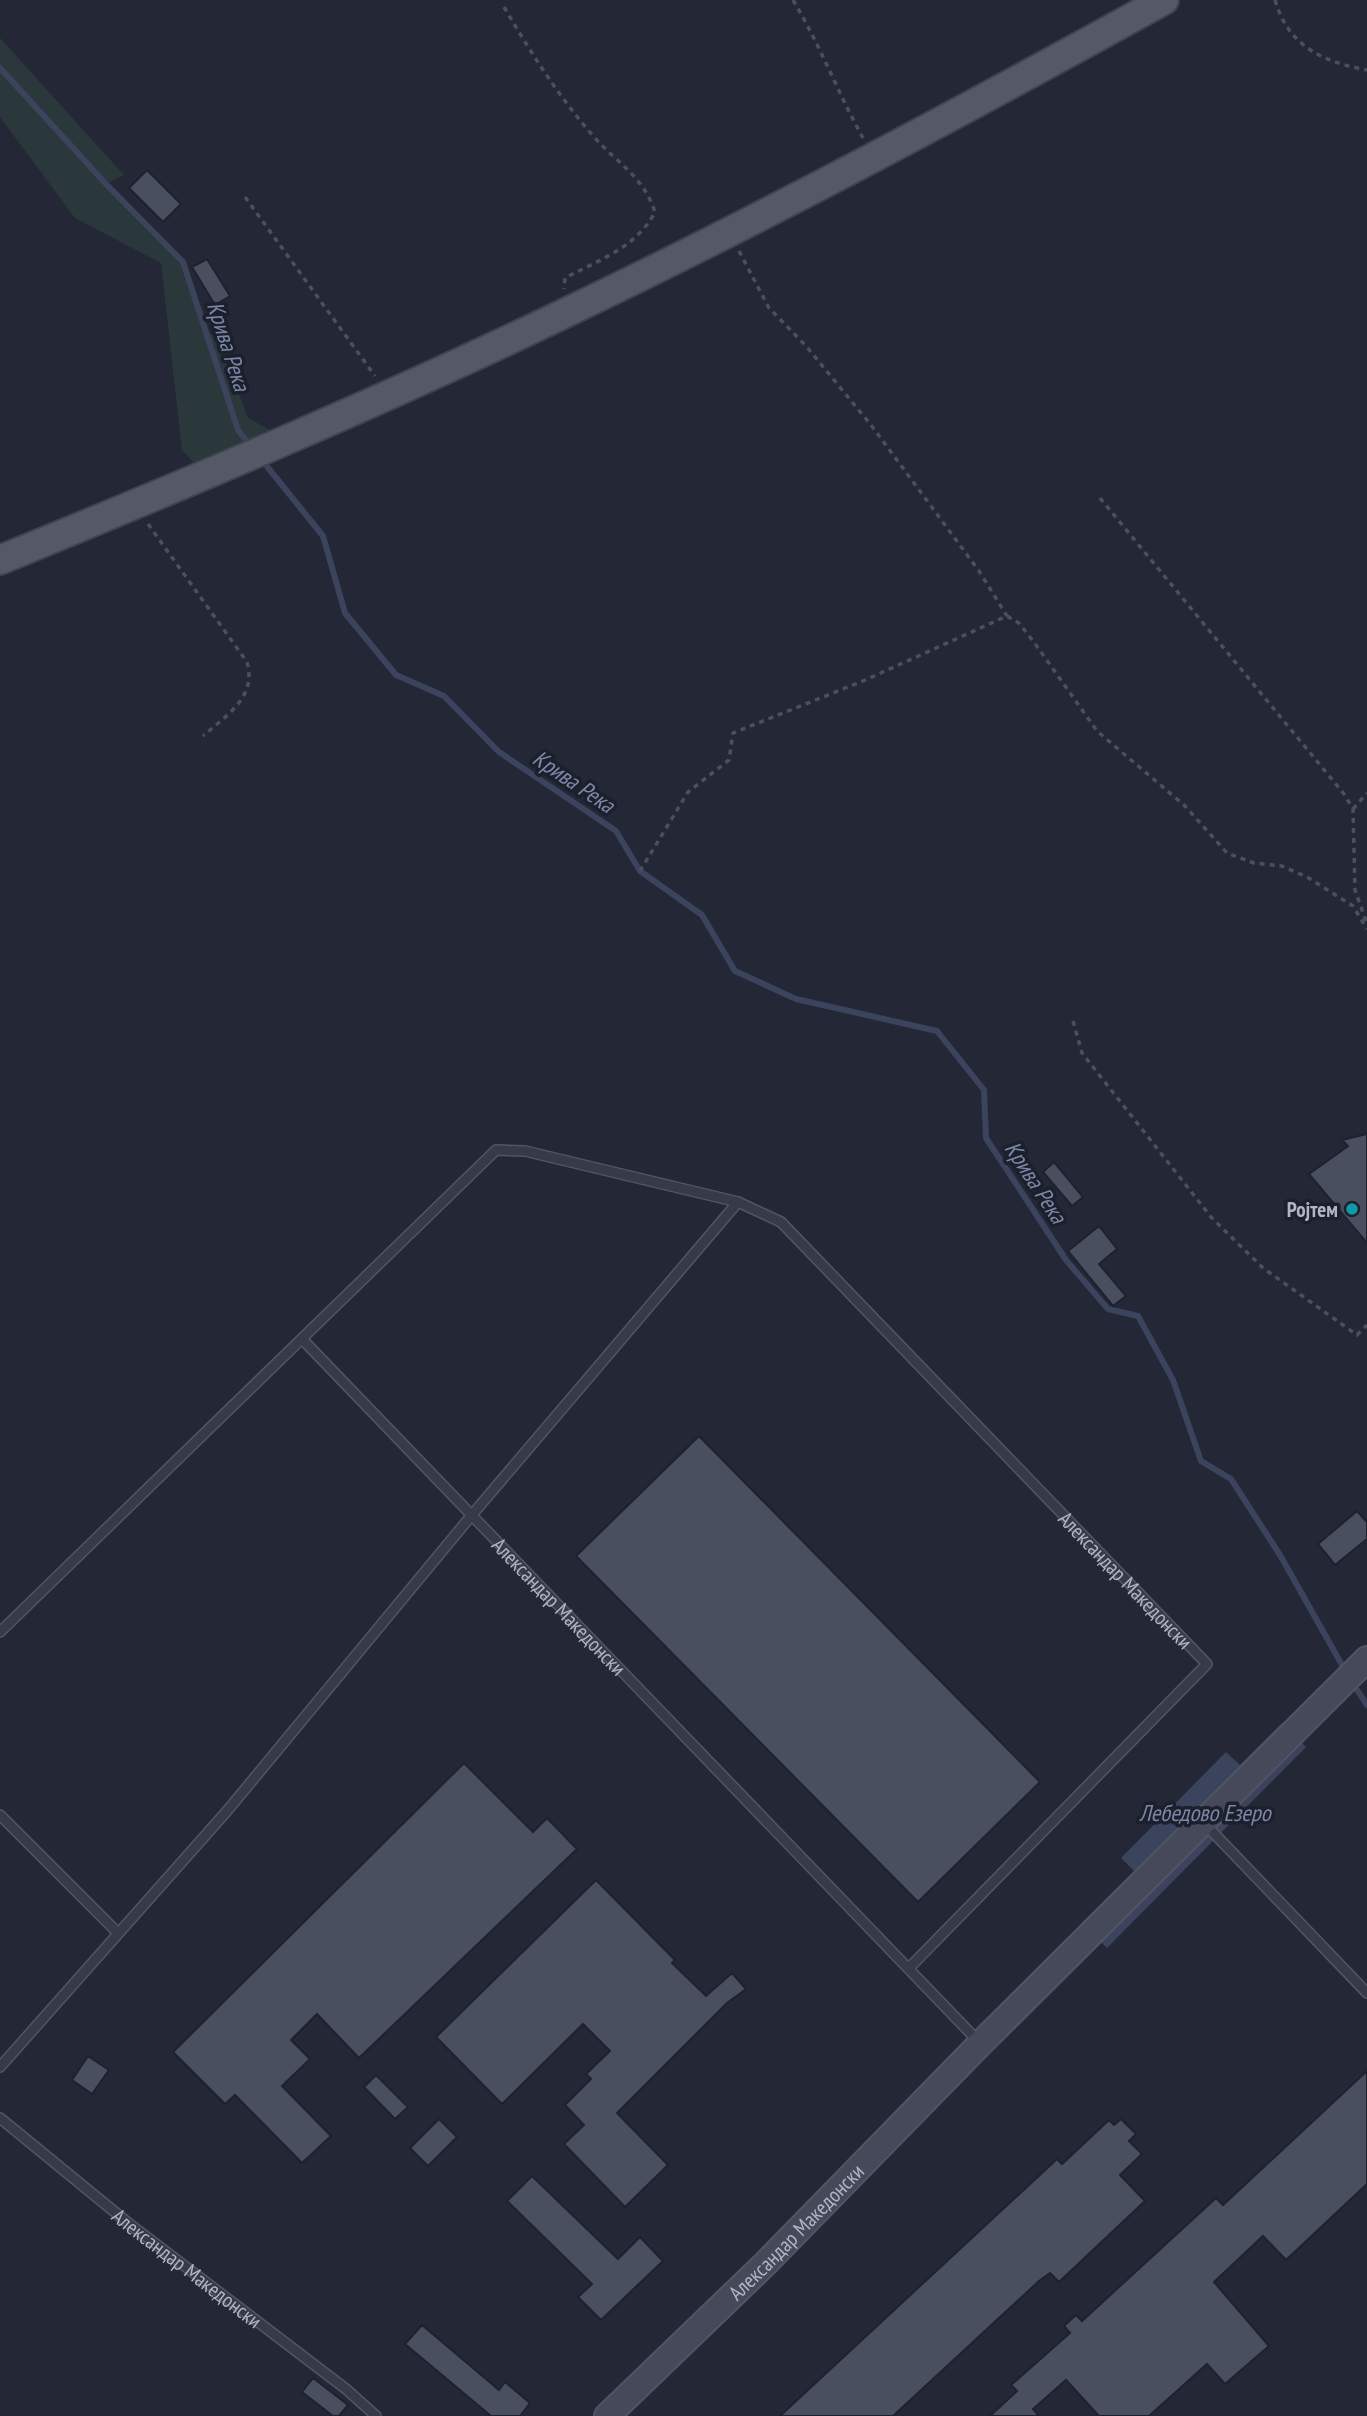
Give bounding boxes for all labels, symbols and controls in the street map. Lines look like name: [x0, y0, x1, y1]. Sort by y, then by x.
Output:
water label: Крива Река: [201, 298, 258, 396]
water label: Крива Река: [528, 743, 622, 820]
water label: Крива Река: [999, 1135, 1074, 1230]
place label: Ројтем: [1287, 1196, 1338, 1223]
marker: Ројтем: [1344, 1201, 1360, 1217]
street label: Александар Македонски: [1053, 1505, 1199, 1655]
street label: Александар Македонски: [487, 1531, 632, 1681]
water label: Лебедово Езеро: [1138, 1798, 1273, 1827]
street label: Александар Македонски: [722, 2158, 869, 2306]
street label: Александар Македонски: [107, 2202, 268, 2334]

